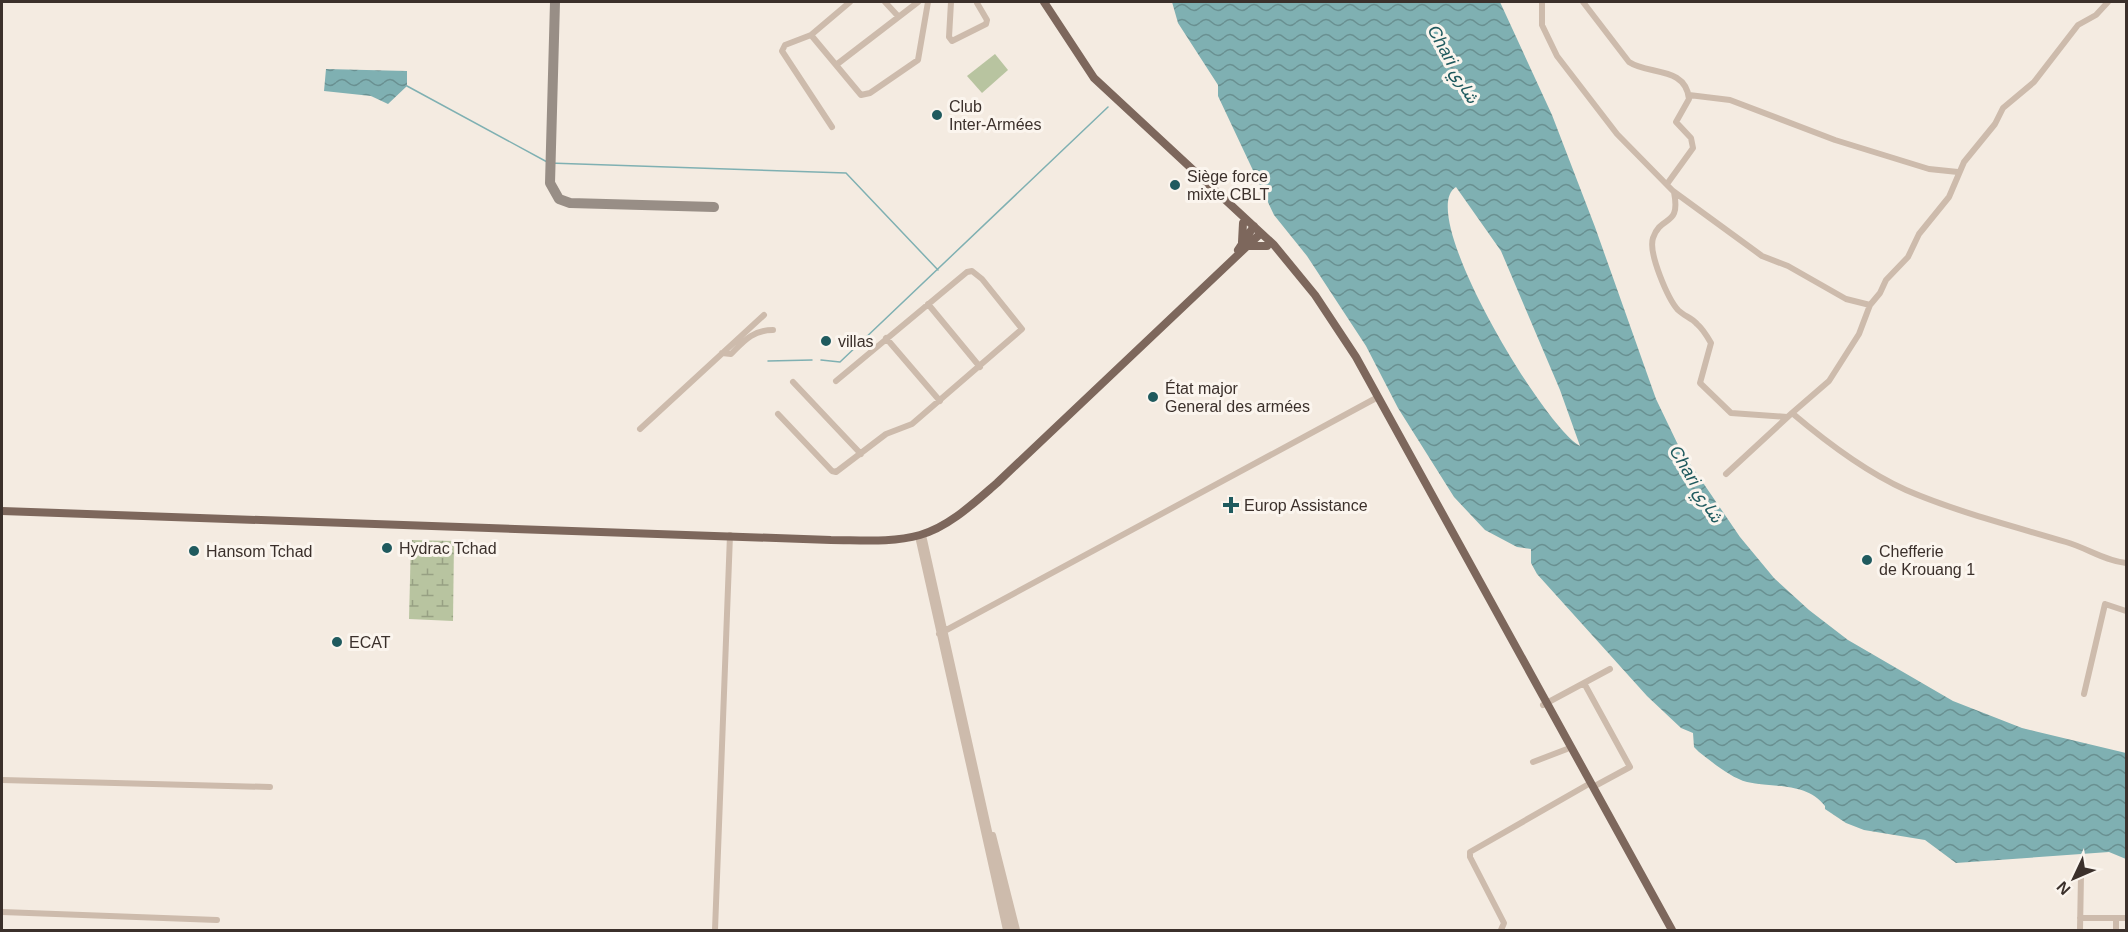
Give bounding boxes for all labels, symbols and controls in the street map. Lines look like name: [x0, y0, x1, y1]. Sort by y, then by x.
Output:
water label: Chari شاري: [1419, 22, 1483, 109]
place label: Club Inter-Armées: [949, 98, 1041, 133]
marker: Club Inter-Armées: [930, 108, 944, 122]
place label: Siège force mixte CBLT: [1187, 168, 1270, 203]
marker: Siège force mixte CBLT: [1168, 178, 1182, 192]
place label: villas: [838, 333, 874, 350]
marker: villas: [819, 334, 833, 348]
place label: État major General des armées: [1165, 379, 1310, 415]
marker: État major General des armées: [1146, 390, 1160, 404]
water label: Chari شاري: [1661, 442, 1727, 529]
marker: Europ Assistance: [1222, 496, 1240, 514]
place label: Europ Assistance: [1244, 497, 1368, 514]
place label: Hydrac Tchad: [399, 540, 497, 557]
marker: Hydrac Tchad: [380, 541, 394, 555]
place label: Hansom Tchad: [206, 543, 312, 560]
place label: Chefferie de Krouang 1: [1879, 543, 1975, 578]
marker: Hansom Tchad: [187, 544, 201, 558]
marker: Chefferie de Krouang 1: [1860, 553, 1874, 567]
place label: ECAT: [349, 634, 391, 651]
marker: ECAT: [330, 635, 344, 649]
north arrow: [2044, 848, 2104, 908]
text: N: [2053, 878, 2074, 898]

